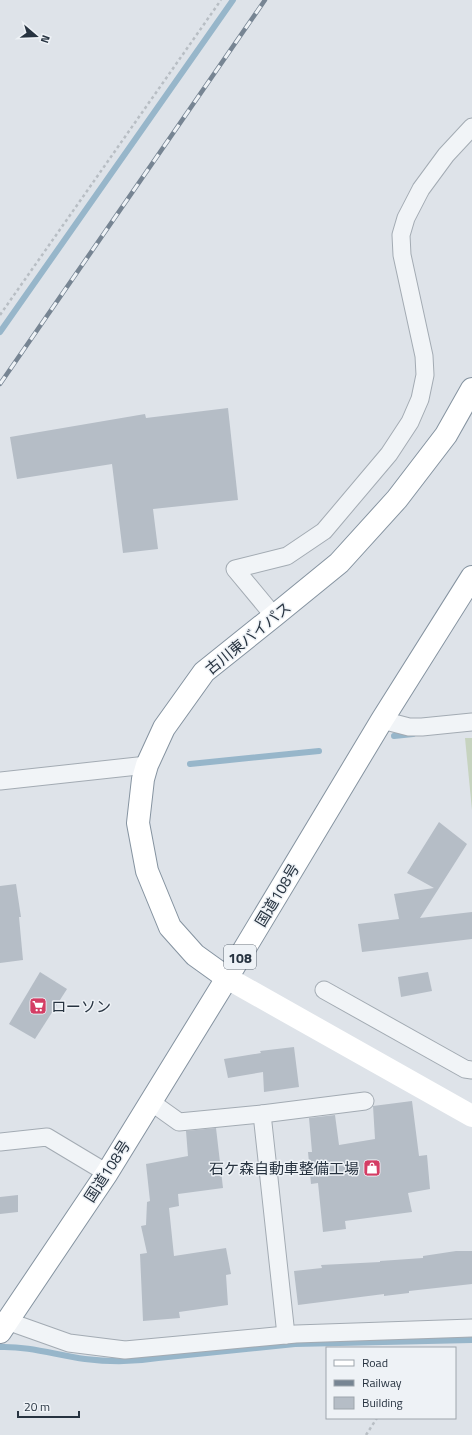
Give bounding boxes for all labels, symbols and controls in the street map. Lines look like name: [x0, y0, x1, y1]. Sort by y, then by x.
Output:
north arrow: [16, 16, 56, 56]
text: N: [37, 33, 54, 45]
street label: 古川東バイパス: [200, 596, 296, 680]
street label: 国道108号: [249, 859, 305, 931]
road number: 108: [224, 945, 256, 969]
place label: ローソン: [51, 995, 111, 1018]
supermarket icon: ローソン: [28, 996, 48, 1016]
street label: 国道108号: [78, 1135, 136, 1207]
place label: 石ケ森自動車整備工場: [209, 1157, 359, 1180]
shop icon: 石ケ森自動車整備工場: [362, 1158, 382, 1178]
legend: [326, 1347, 456, 1419]
text: Road: [362, 1353, 388, 1372]
text: Railway: [362, 1373, 402, 1392]
scale bar: [18, 1393, 79, 1419]
text: Building: [362, 1393, 403, 1412]
text: 20 m: [24, 1397, 50, 1416]

